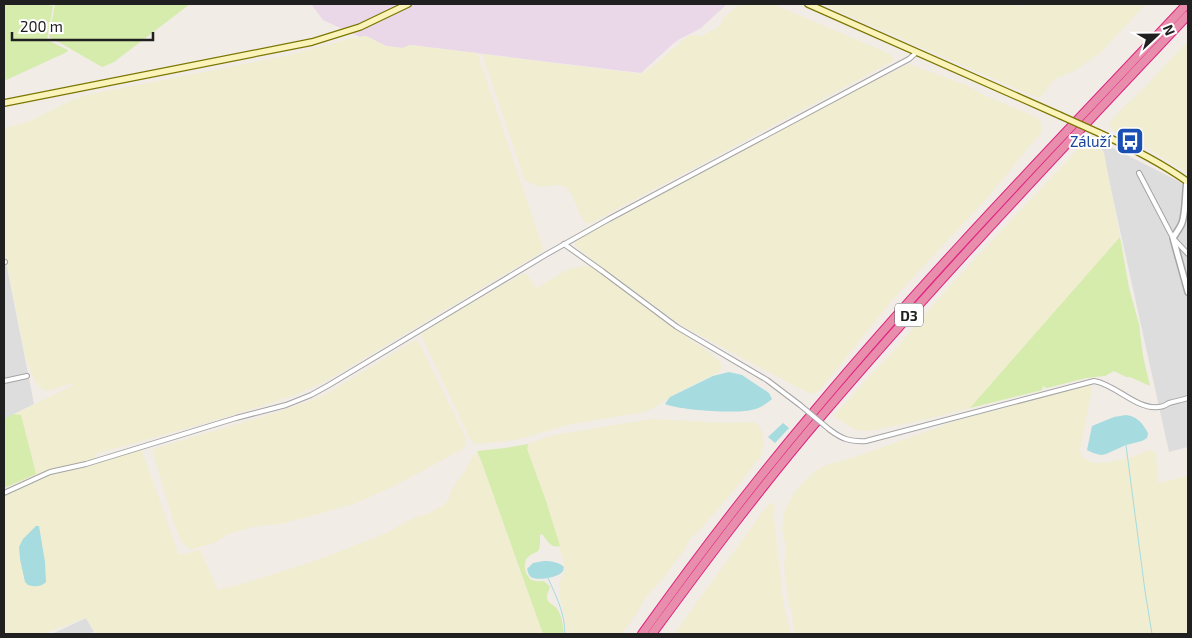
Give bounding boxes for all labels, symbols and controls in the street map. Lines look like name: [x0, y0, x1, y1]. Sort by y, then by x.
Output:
scale bar: [12, 10, 154, 42]
north arrow: [1132, 10, 1182, 60]
text: 200 m: [20, 17, 63, 35]
text: N: [1160, 22, 1179, 38]
bus stop icon: Záluží: [1115, 126, 1145, 156]
place label: Záluží: [1070, 132, 1112, 150]
road number: D3: [895, 304, 923, 326]

